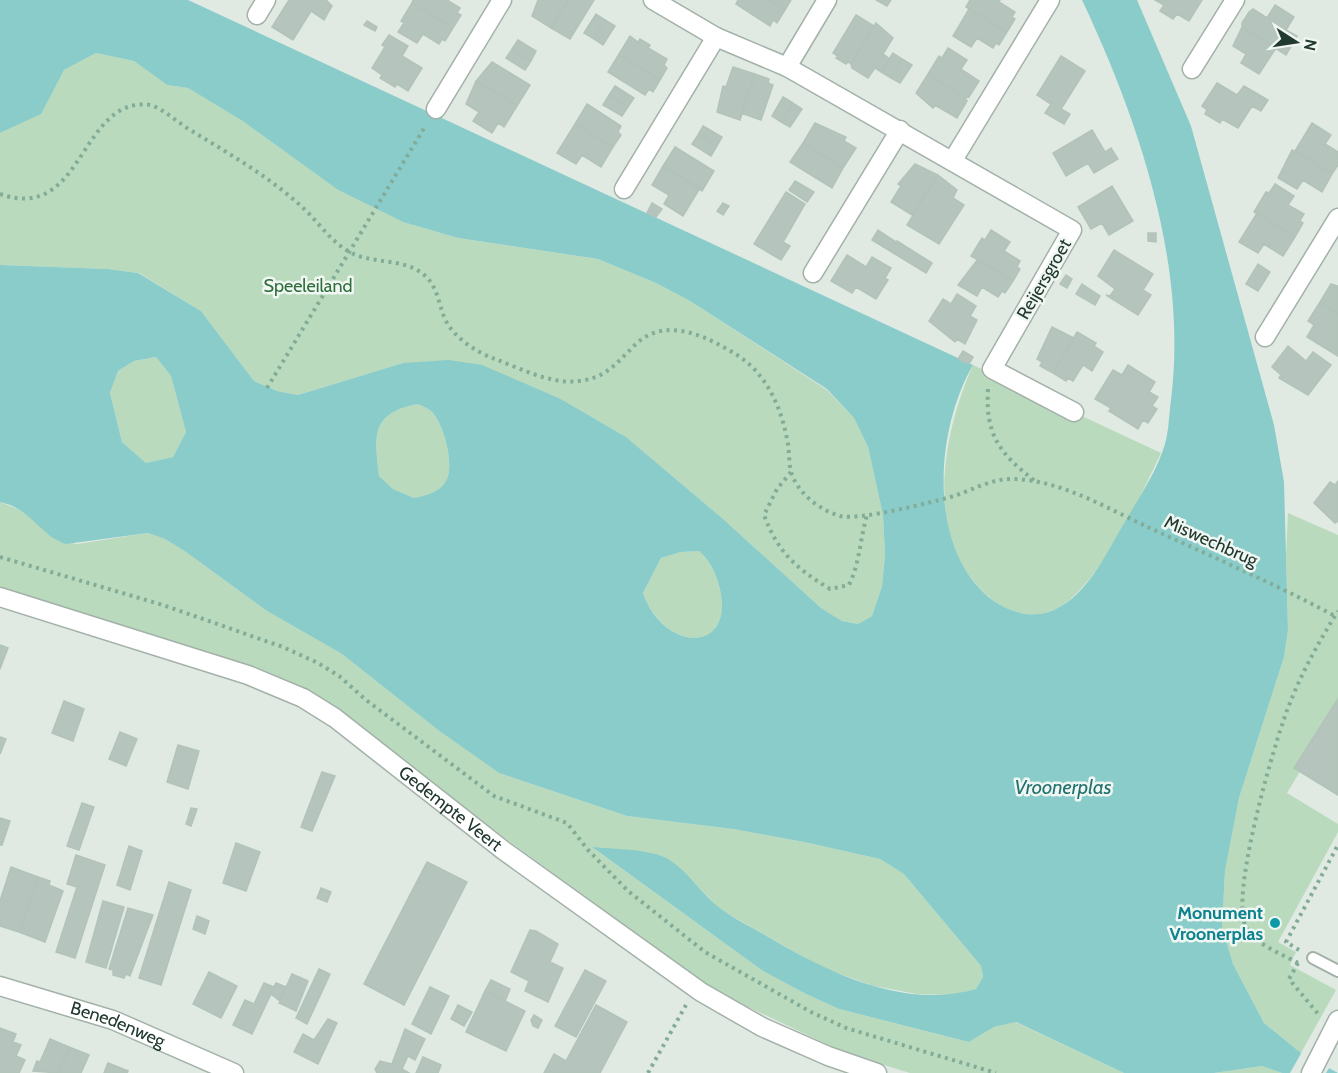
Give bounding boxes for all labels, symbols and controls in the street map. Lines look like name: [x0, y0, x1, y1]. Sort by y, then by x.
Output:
north arrow: [1266, 12, 1326, 72]
text: N: [1300, 38, 1321, 53]
street label: Reijersgroet: [1012, 235, 1076, 323]
park label: Speeleiland: [264, 275, 353, 297]
street label: Miswechbrug: [1161, 511, 1262, 572]
street label: Gedempte Veert: [394, 761, 506, 856]
water label: Vroonerplas: [1014, 775, 1112, 799]
place label: Monument Vroonerplas: [1169, 902, 1263, 945]
marker: Monument Vroonerplas: [1268, 916, 1282, 930]
street label: Benedenweg: [68, 997, 169, 1053]

